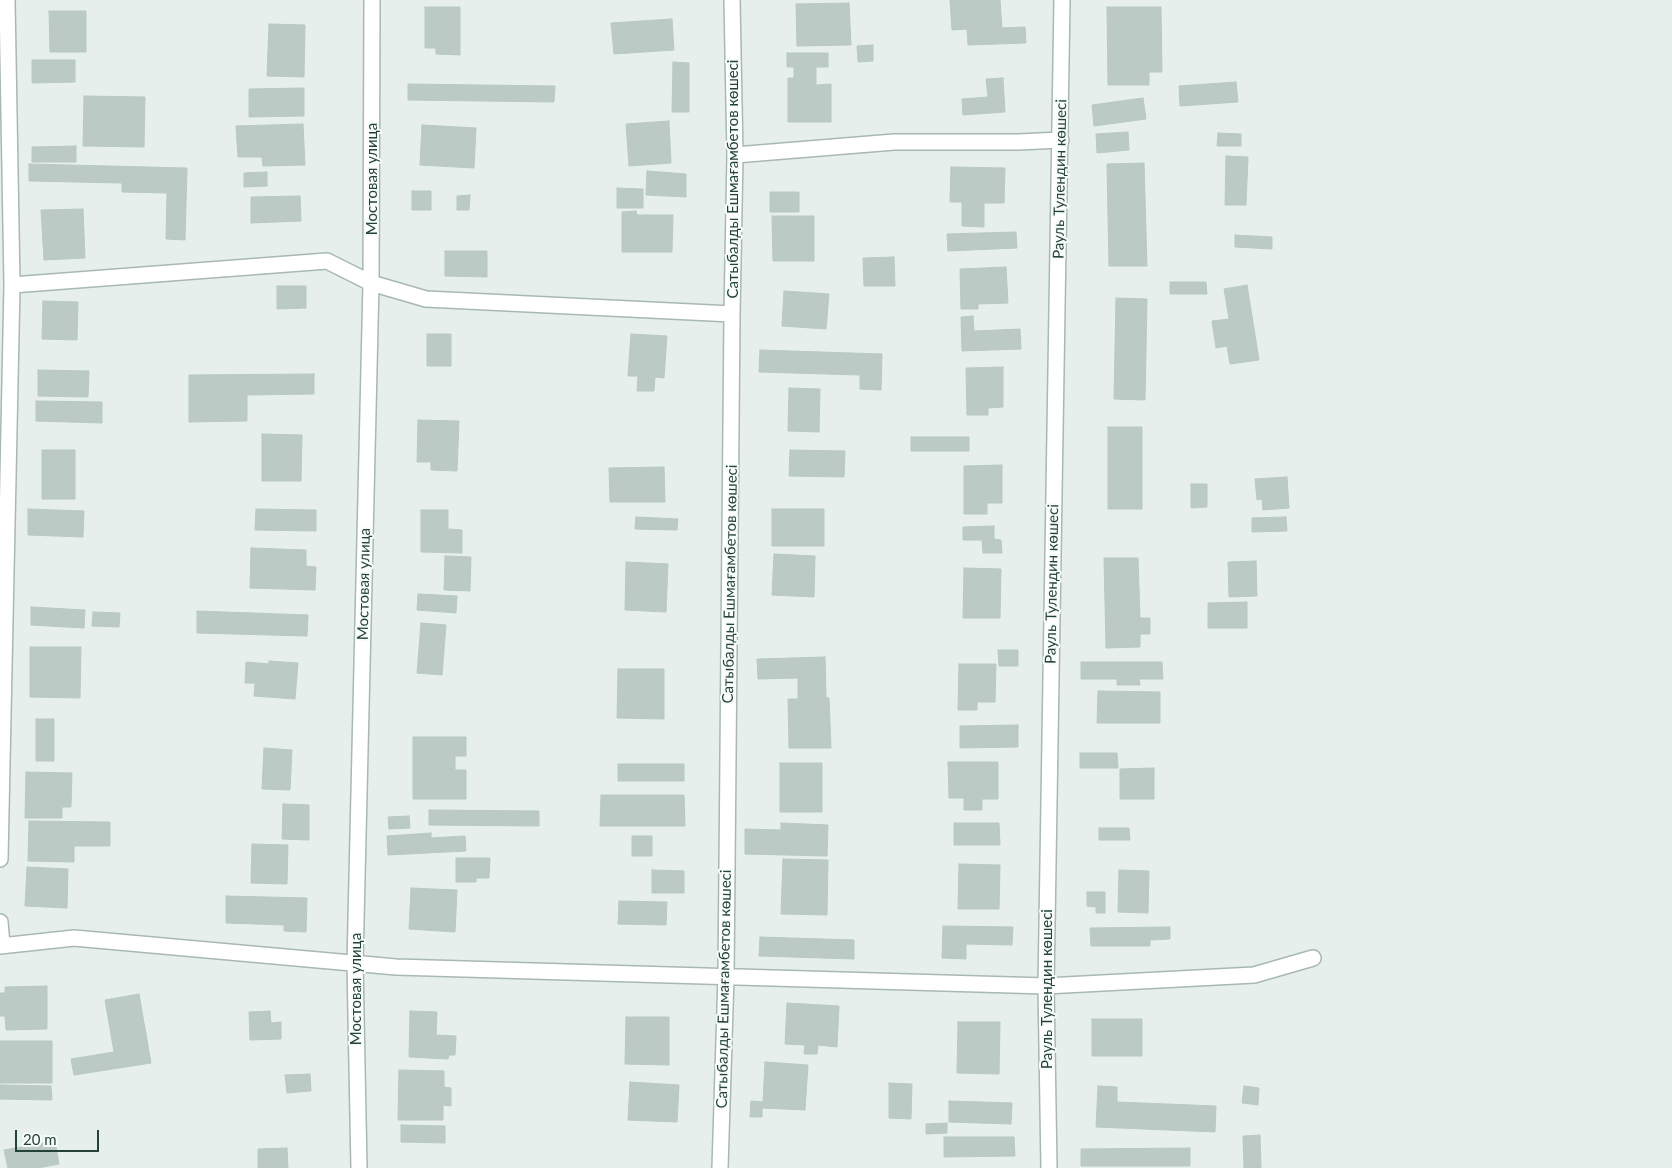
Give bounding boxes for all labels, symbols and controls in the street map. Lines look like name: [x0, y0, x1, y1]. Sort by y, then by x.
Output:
street label: Сатыбалды Ешмағамбетов көшесі: [724, 60, 742, 298]
street label: Рауль Тулендин көшесі: [1050, 99, 1070, 259]
street label: Мостовая улица: [363, 123, 381, 235]
street label: Сатыбалды Ешмағамбетов көшесі: [719, 464, 741, 704]
street label: Рауль Тулендин көшесі: [1042, 504, 1062, 664]
street label: Мостовая улица: [354, 528, 374, 640]
street label: Сатыбалды Ешмағамбетов көшесі: [713, 869, 735, 1109]
street label: Рауль Тулендин көшесі: [1038, 909, 1056, 1069]
street label: Мостовая улица: [347, 933, 365, 1045]
scale bar: [18, 1120, 101, 1152]
text: 20 m: [23, 1130, 57, 1148]

